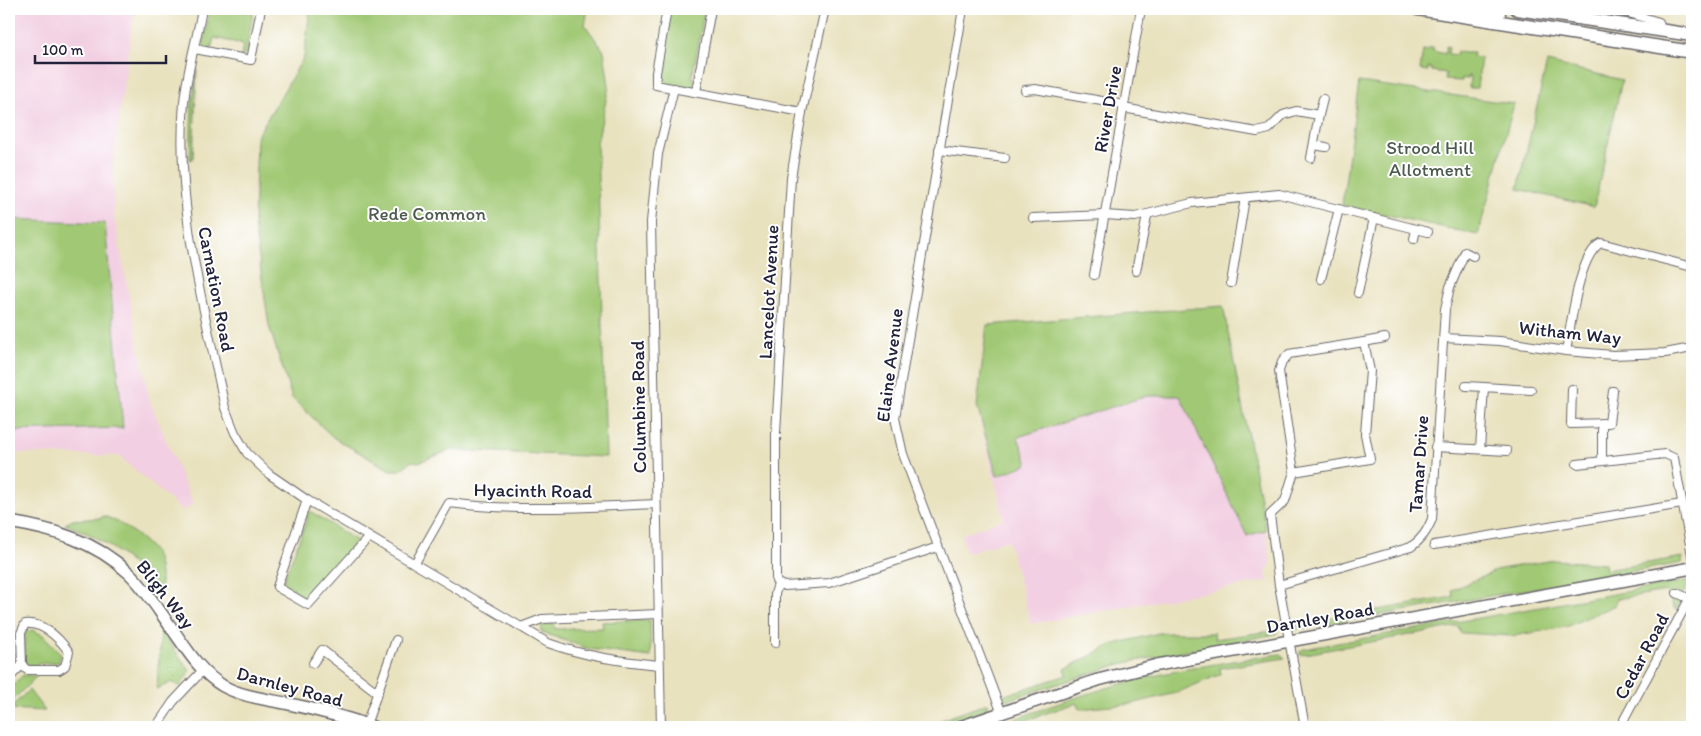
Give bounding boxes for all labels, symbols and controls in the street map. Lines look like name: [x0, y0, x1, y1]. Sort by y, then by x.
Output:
scale bar: [35, 32, 166, 64]
text: 100 m: [42, 41, 84, 59]
street label: River Drive: [1089, 64, 1126, 154]
park label: Strood Hill Allotment: [1386, 136, 1474, 181]
park label: Rede Common: [368, 202, 486, 225]
street label: Lancelot Avenue: [753, 224, 784, 360]
street label: Carnation Road: [193, 225, 240, 354]
street label: Elaine Avenue: [871, 307, 908, 423]
street label: Witham Way: [1518, 316, 1622, 349]
street label: Columbine Road: [626, 340, 651, 474]
street label: Tamar Drive: [1404, 415, 1433, 514]
street label: Hyacinth Road: [473, 478, 593, 503]
street label: Bligh Way: [132, 555, 200, 633]
street label: Darnley Road: [1264, 597, 1376, 638]
street label: Cedar Road: [1609, 609, 1674, 703]
street label: Darnley Road: [234, 661, 345, 712]

